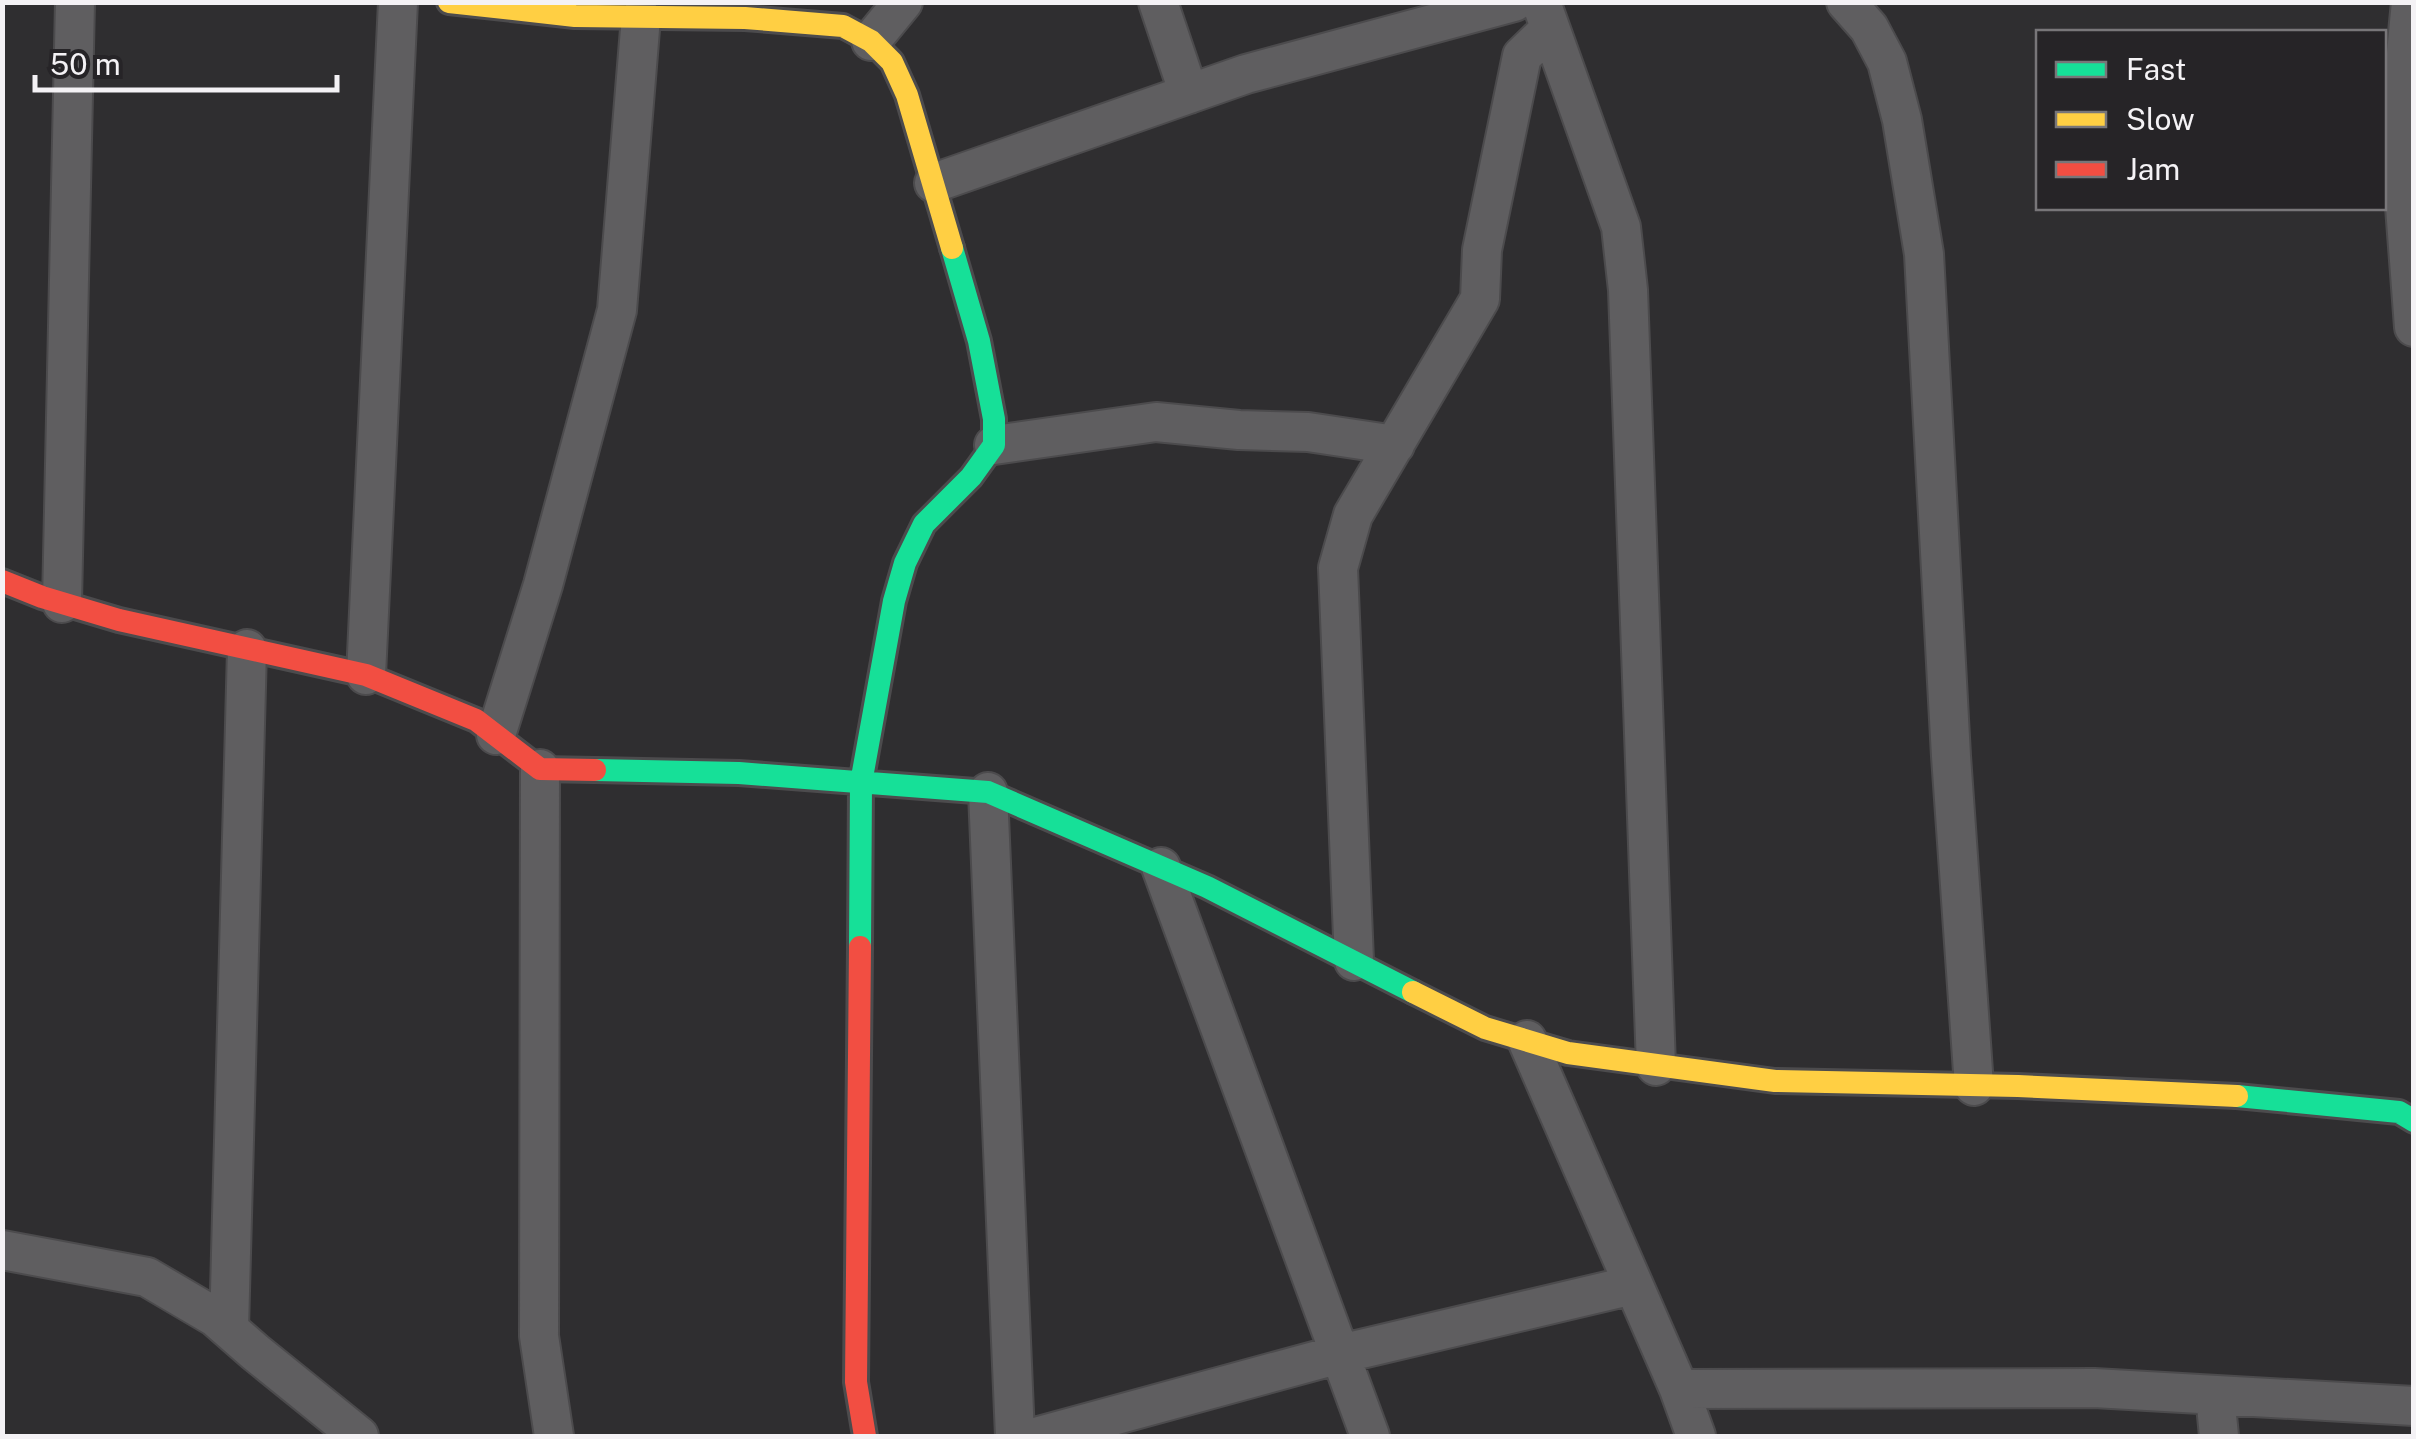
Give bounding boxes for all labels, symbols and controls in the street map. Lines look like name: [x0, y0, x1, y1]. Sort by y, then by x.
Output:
scale bar: [35, 30, 338, 92]
legend: [2036, 30, 2386, 210]
text: 50 m: [50, 46, 121, 82]
text: Fast: [2126, 51, 2186, 87]
text: Slow: [2126, 101, 2195, 137]
text: Jam: [2126, 151, 2180, 187]

